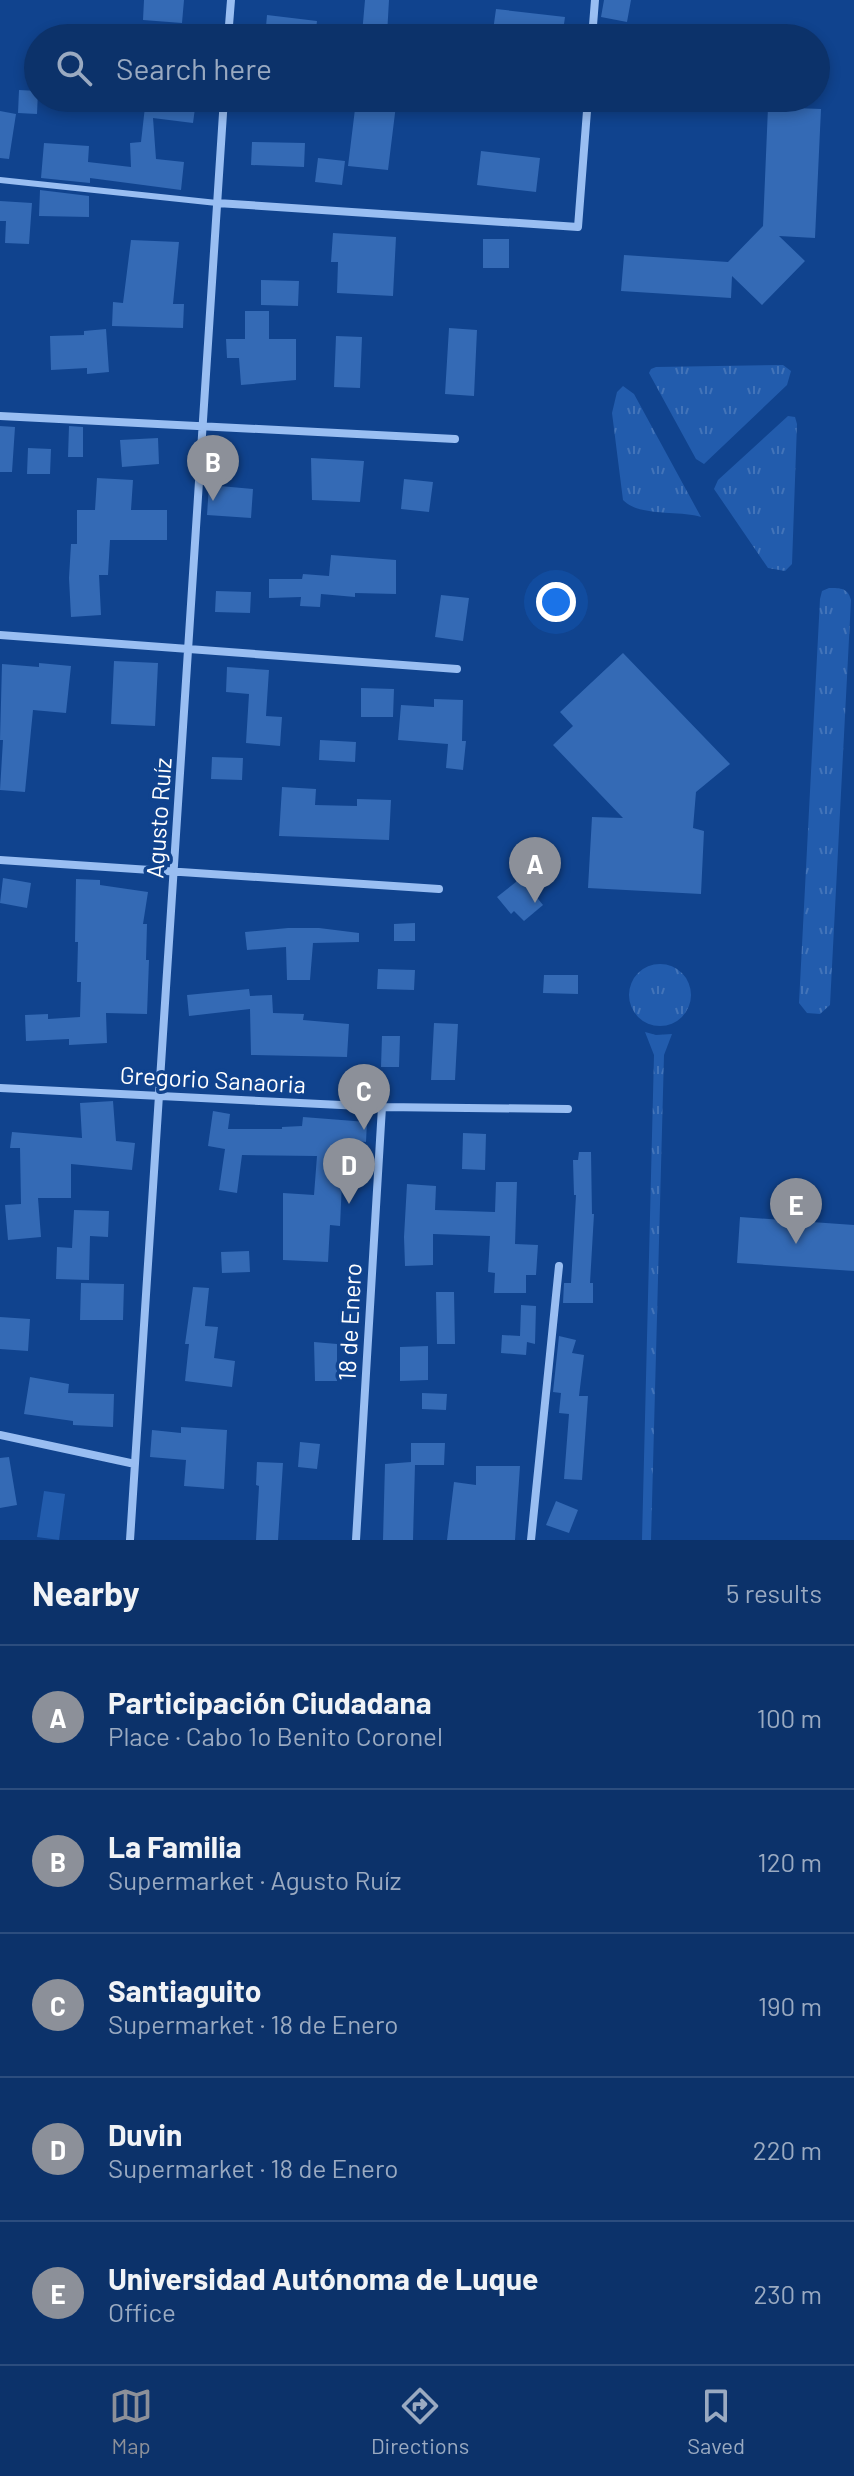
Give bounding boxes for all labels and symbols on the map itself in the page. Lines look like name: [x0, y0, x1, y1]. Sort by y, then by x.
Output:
pin: B: [187, 435, 239, 501]
your location: [536, 582, 576, 622]
street label: Agusto Ruíz: [139, 757, 177, 879]
pin: A: [509, 837, 561, 903]
street label: Gregorio Sanaoria: [119, 1060, 307, 1098]
pin: C: [338, 1064, 390, 1130]
pin: D: [323, 1138, 375, 1204]
pin: E: [770, 1178, 822, 1244]
street label: 18 de Enero: [331, 1262, 367, 1382]

